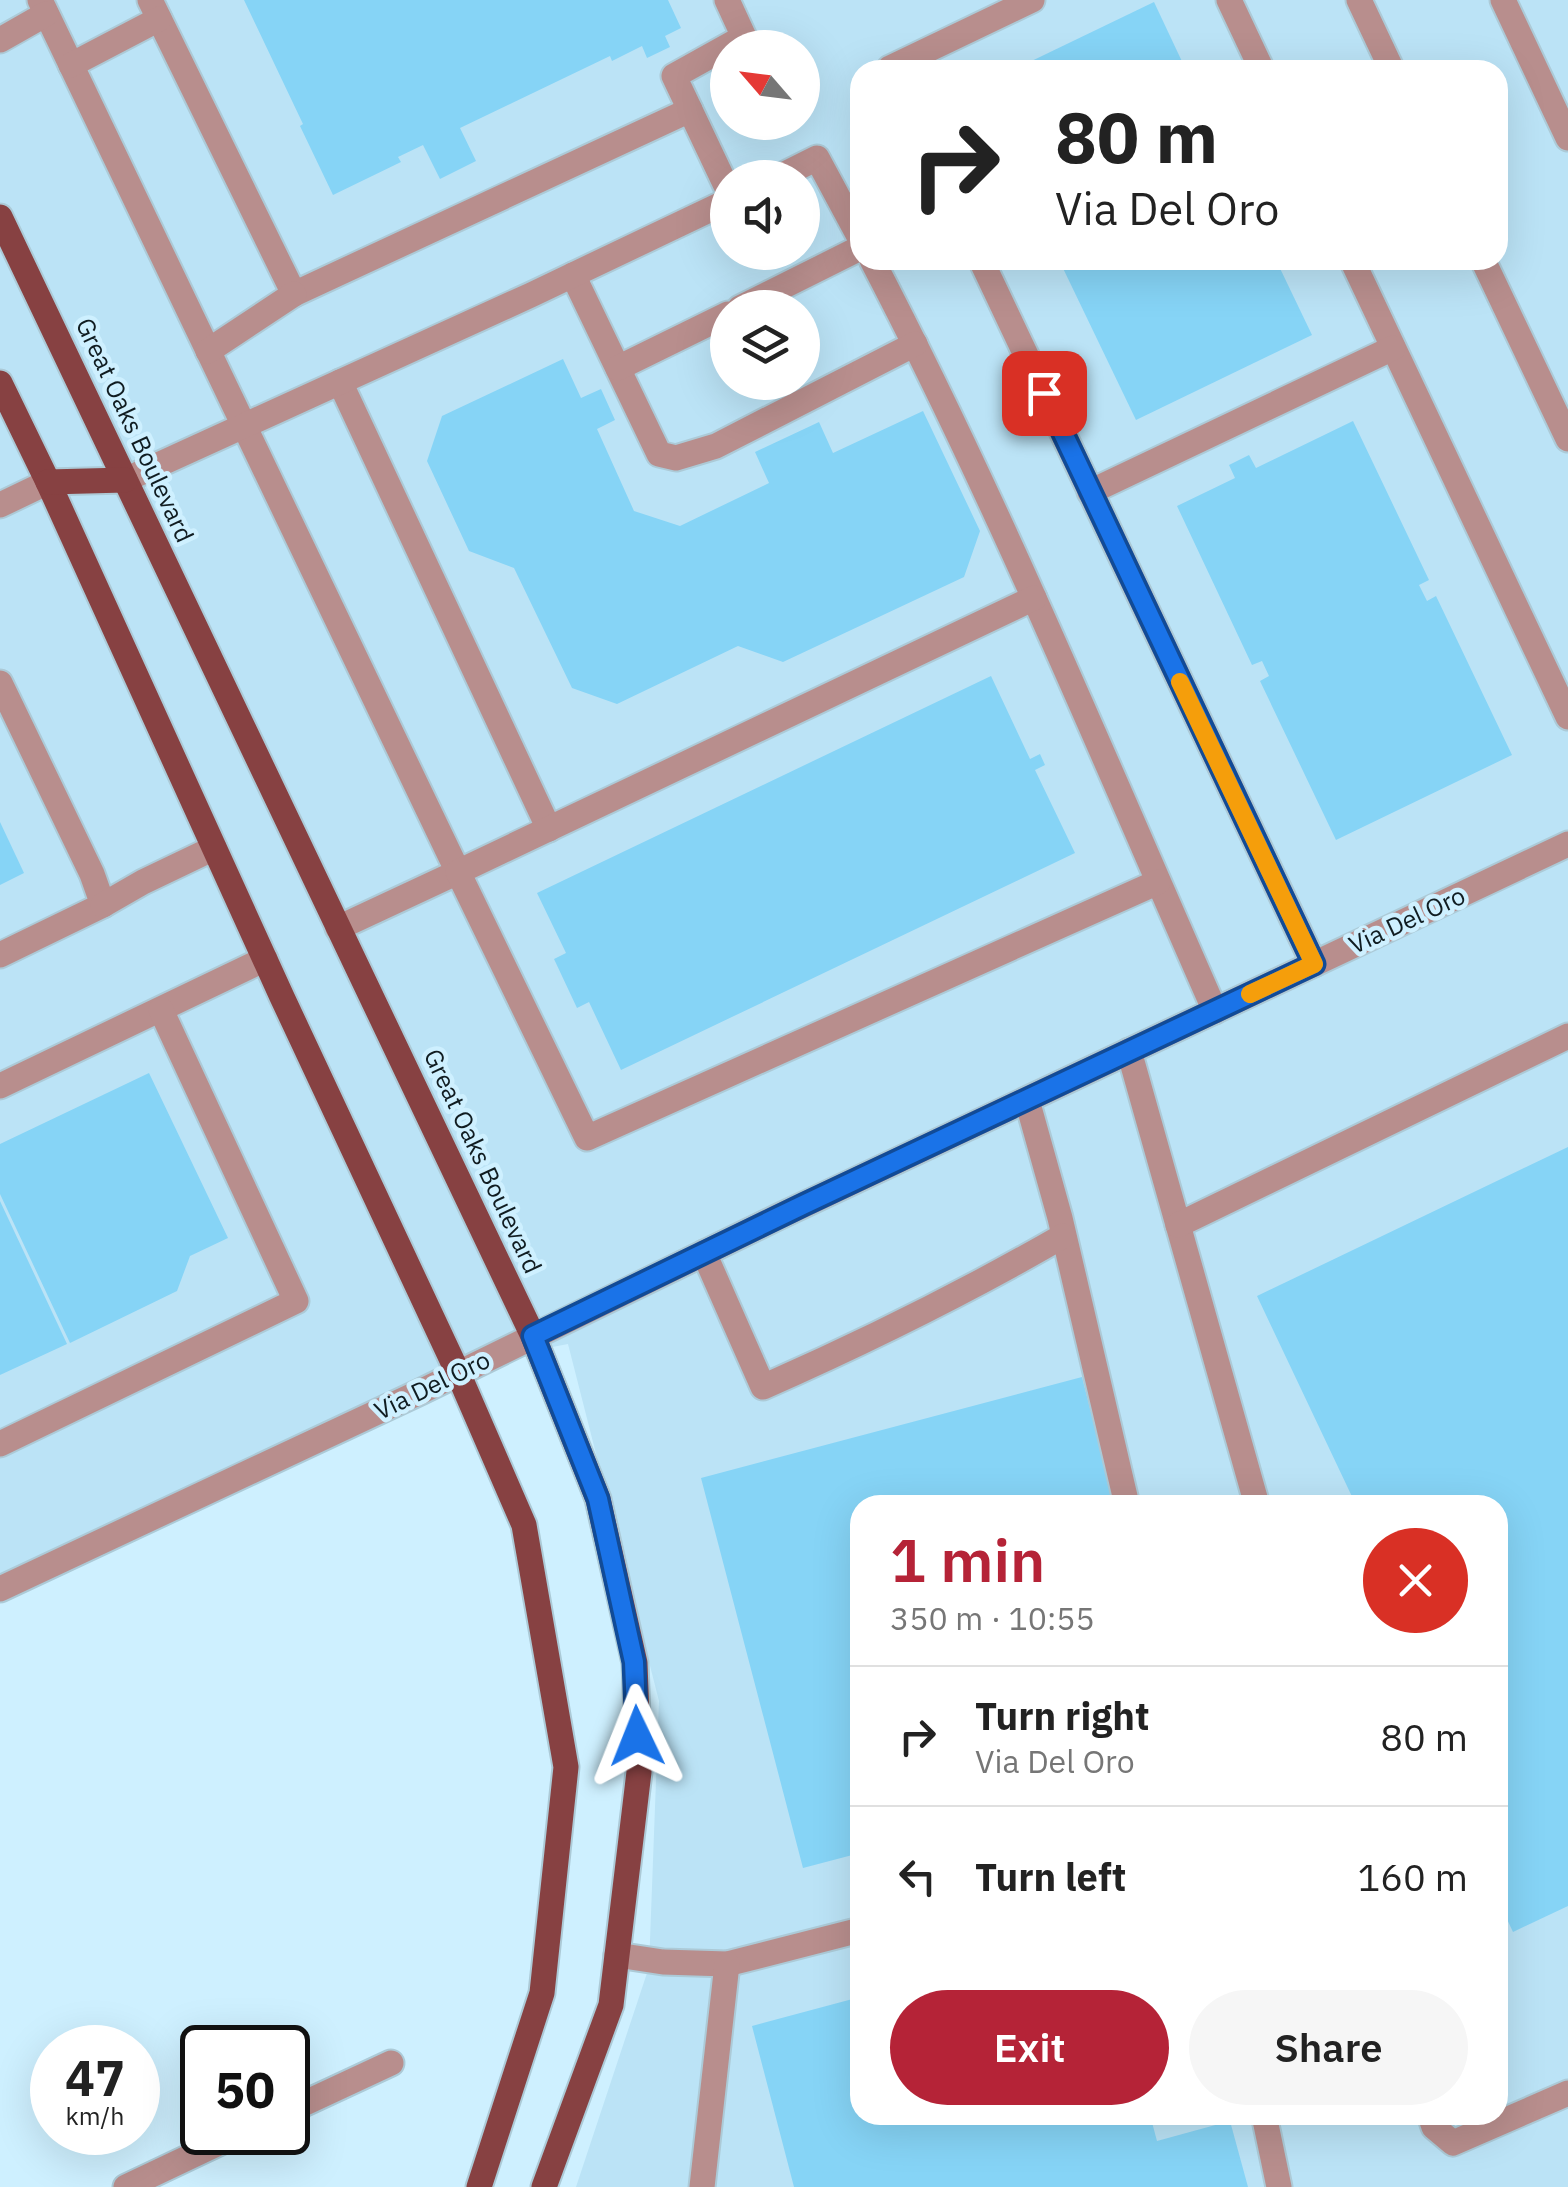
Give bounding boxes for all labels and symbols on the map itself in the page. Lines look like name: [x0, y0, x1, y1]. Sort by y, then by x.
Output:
north arrow: [710, 30, 820, 140]
street label: Great Oaks Boulevard: [69, 312, 202, 547]
pin: [1002, 351, 1087, 436]
street label: Via Del Oro: [1343, 878, 1470, 961]
street label: Great Oaks Boulevard: [417, 1043, 550, 1278]
street label: Via Del Oro: [369, 1342, 495, 1427]
position arrow: [585, 1684, 689, 1788]
speed limit sign: 50: [180, 2025, 310, 2155]

